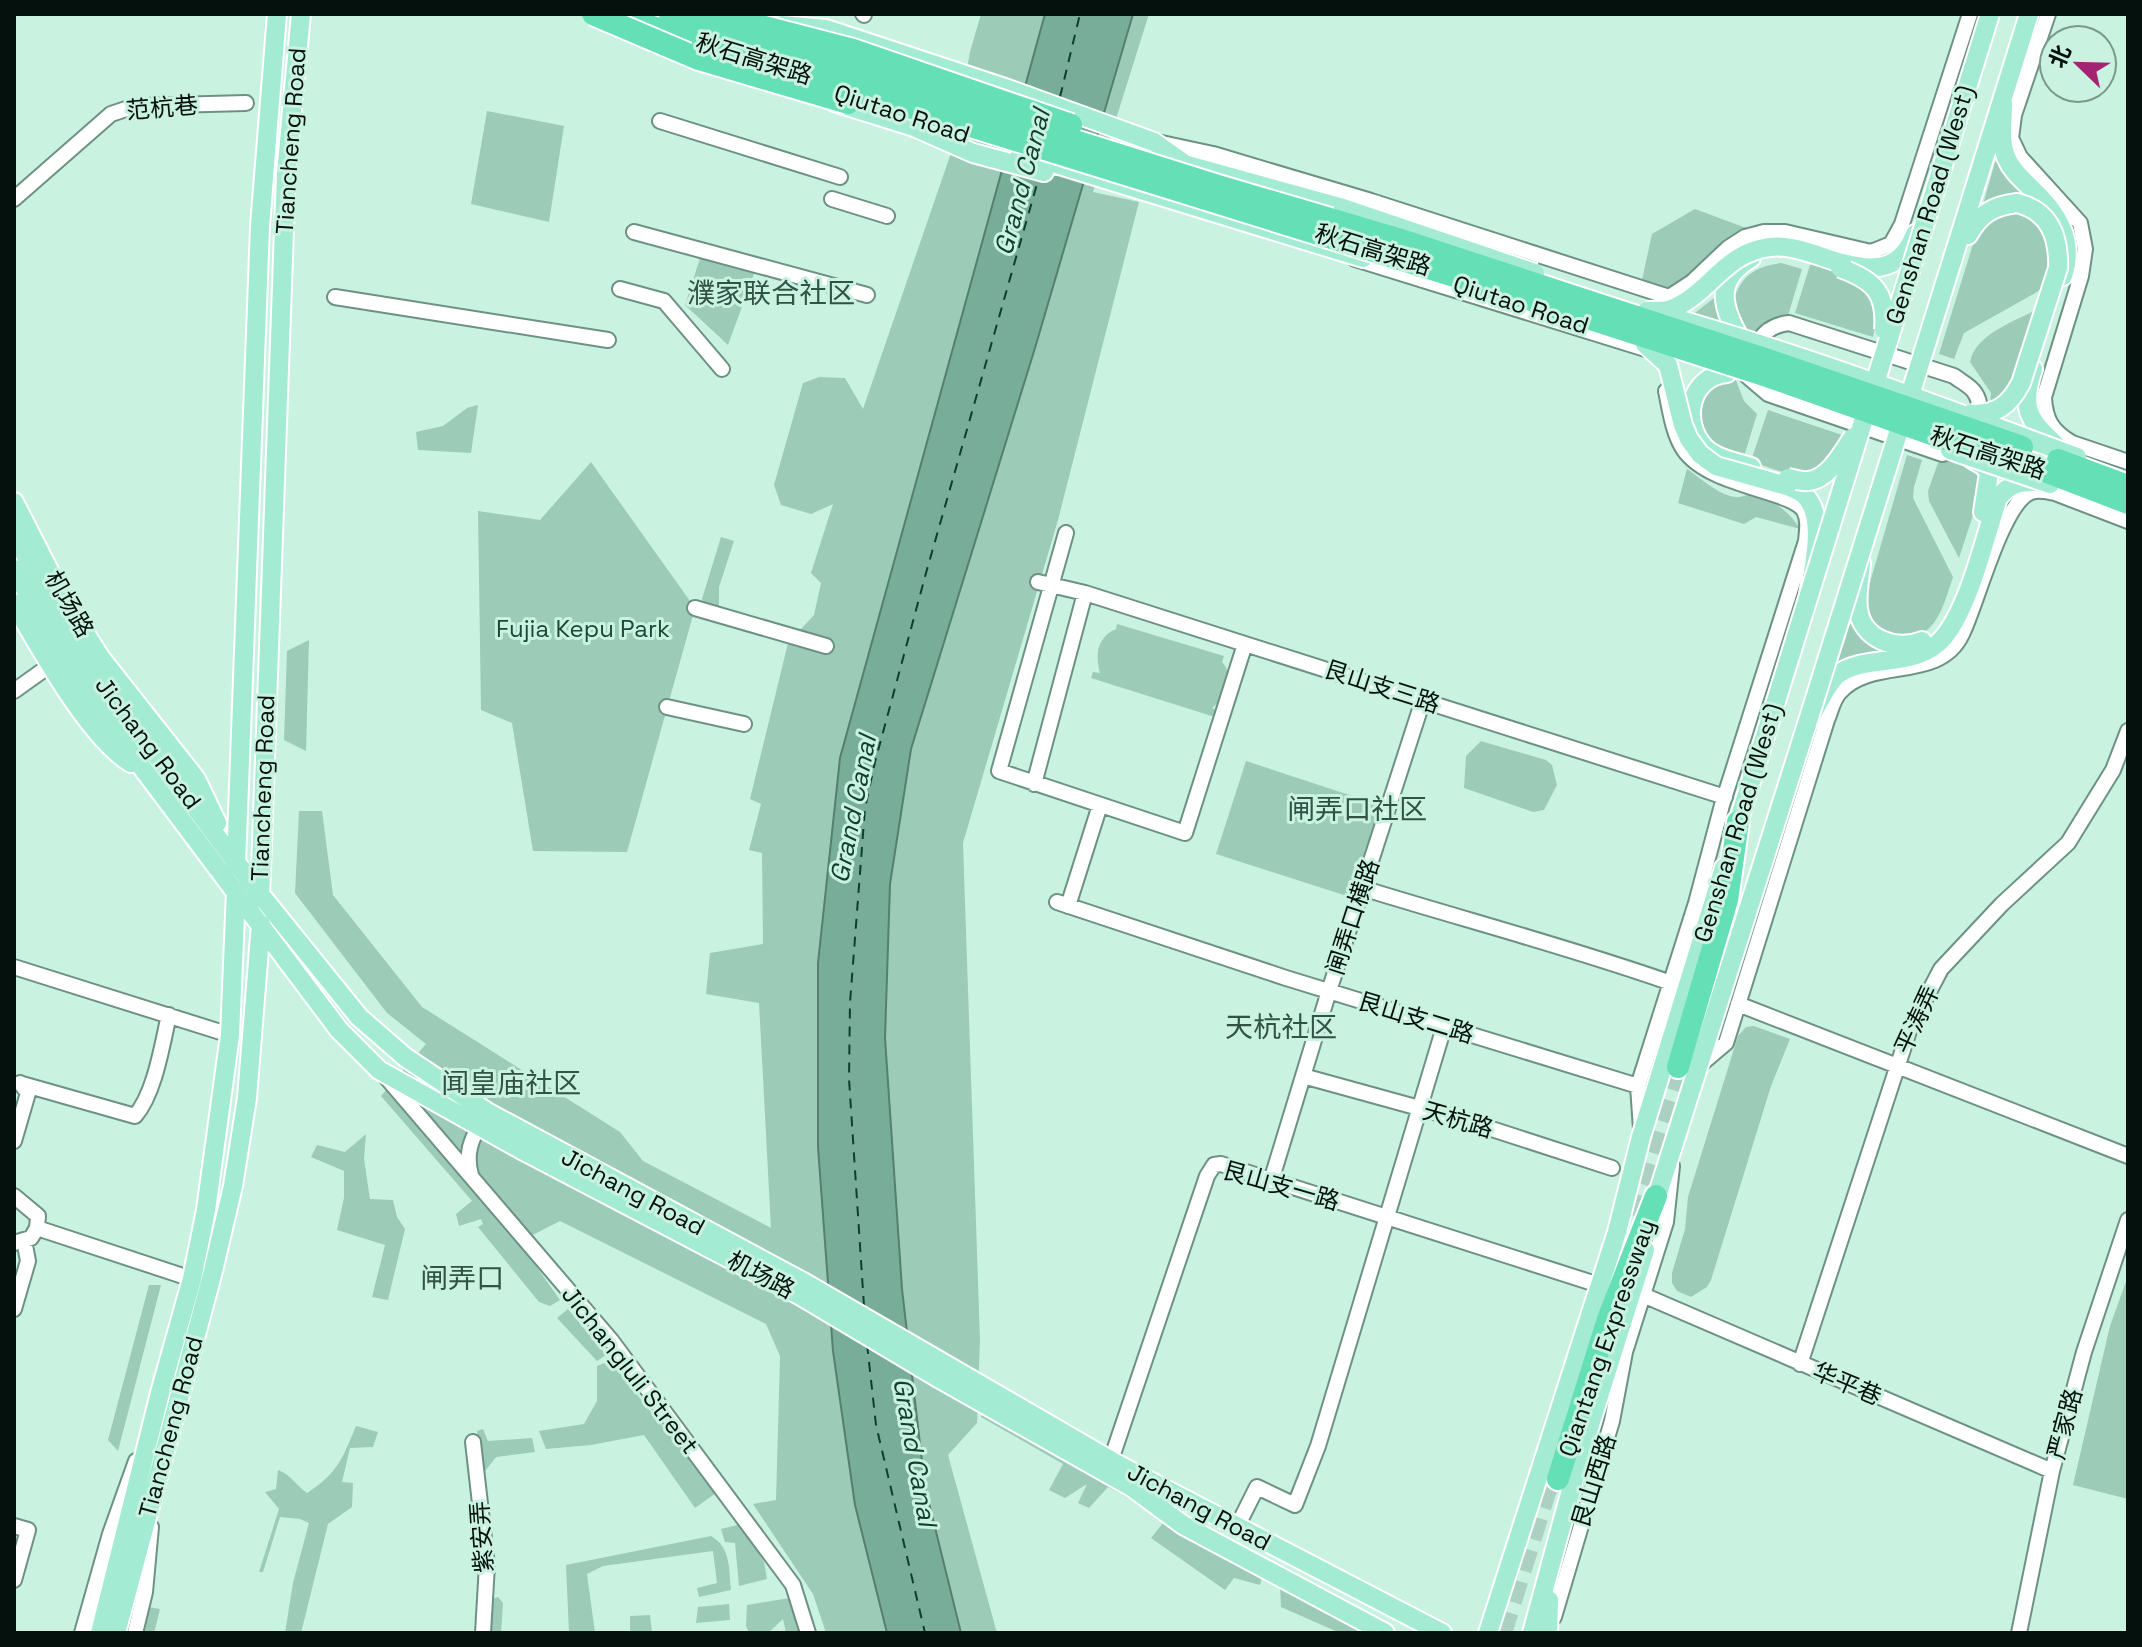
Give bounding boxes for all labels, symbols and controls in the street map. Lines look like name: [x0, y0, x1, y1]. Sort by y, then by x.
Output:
north arrow: [2038, 24, 2118, 104]
street label: 秋石高架路: [692, 26, 816, 91]
text: 北: [2042, 41, 2077, 72]
street label: Tiancheng Road: [269, 47, 312, 235]
street label: Qiutao Road: [830, 77, 974, 150]
street label: Genshan Road (West): [1878, 82, 1981, 328]
street label: 范杭巷: [125, 89, 199, 126]
water label: Grand Canal: [986, 103, 1058, 259]
street label: 秋石高架路: [1311, 217, 1435, 282]
street label: Qiutao Road: [1449, 268, 1593, 341]
district label: 濮家联合社区: [687, 275, 855, 311]
street label: 秋石高架路: [1926, 419, 2050, 486]
street label: 机场路: [38, 565, 101, 643]
park label: Fujia Kepu Park: [496, 613, 670, 644]
street label: 艮山支三路: [1320, 653, 1444, 720]
street label: Jichang Road: [88, 670, 208, 815]
street label: Tiancheng Road: [244, 694, 281, 882]
street label: Genshan Road (West): [1686, 700, 1789, 946]
water label: Grand Canal: [822, 730, 884, 886]
district label: 闸弄口社区: [1287, 791, 1427, 827]
street label: 闸弄口横路: [1319, 855, 1386, 979]
street label: 平涛弄: [1887, 981, 1946, 1059]
street label: 艮山支二路: [1354, 985, 1478, 1050]
district label: 天杭社区: [1225, 1009, 1337, 1045]
district label: 闻皇庙社区: [441, 1065, 581, 1101]
street label: 天杭路: [1419, 1095, 1497, 1144]
street label: Jichang Road: [556, 1141, 710, 1242]
street label: 艮山支一路: [1219, 1154, 1343, 1217]
street label: Qiantang Expressway: [1551, 1215, 1662, 1461]
street label: 机场路: [722, 1244, 800, 1305]
district label: 闸弄口: [420, 1260, 504, 1296]
street label: Jichangluli Street: [555, 1279, 706, 1460]
street label: Tiancheng Road: [131, 1333, 210, 1521]
street label: 华平巷: [1808, 1355, 1886, 1412]
water label: Grand Canal: [885, 1375, 945, 1531]
street label: 严家路: [2040, 1385, 2089, 1463]
street label: 艮山西路: [1565, 1430, 1622, 1531]
street label: Jichang Road: [1122, 1456, 1276, 1557]
street label: 紫安弄: [464, 1500, 499, 1574]

